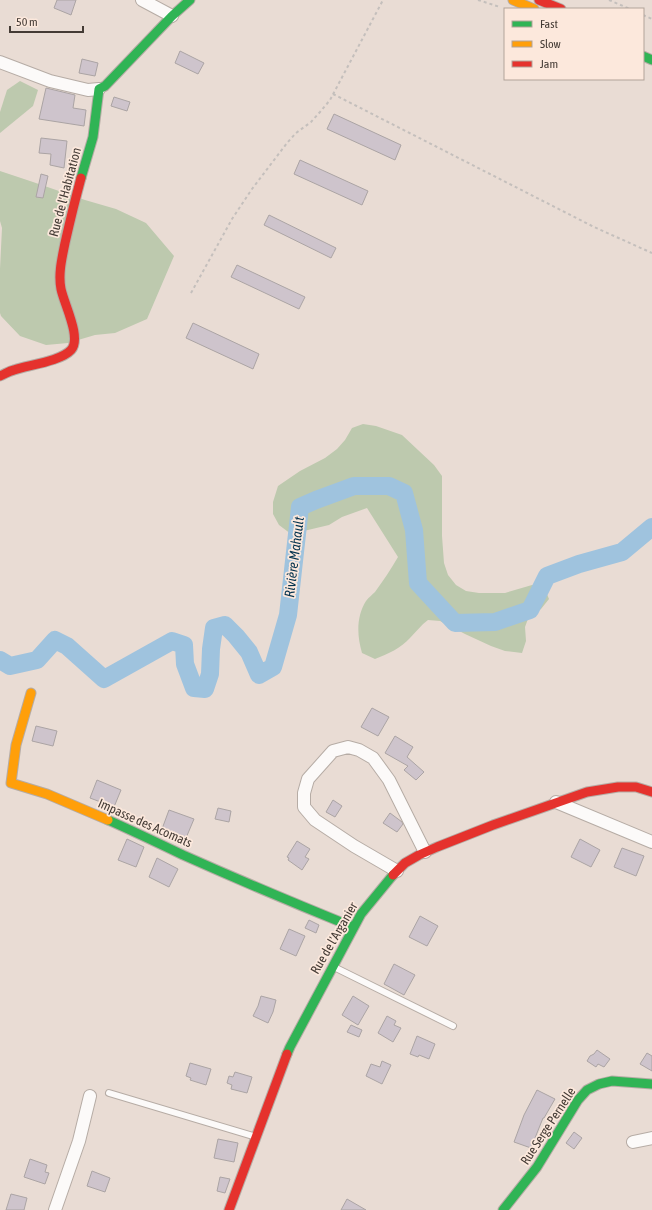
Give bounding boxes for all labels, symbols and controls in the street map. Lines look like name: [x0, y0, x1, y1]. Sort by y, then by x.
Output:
scale bar: [10, 8, 83, 34]
legend: [504, 8, 644, 80]
text: 50 m: [16, 15, 38, 29]
text: Fast: [540, 17, 558, 31]
text: Slow: [540, 37, 561, 51]
text: Jam: [540, 57, 558, 71]
street label: Rue de l'Habitation: [46, 146, 84, 238]
water label: Rivière Mahault: [281, 516, 307, 598]
street label: Impasse des Acomats: [96, 796, 195, 851]
street label: Rue de l'Arganier: [307, 899, 361, 976]
street label: Rue Serge Pernelle: [517, 1084, 579, 1167]

